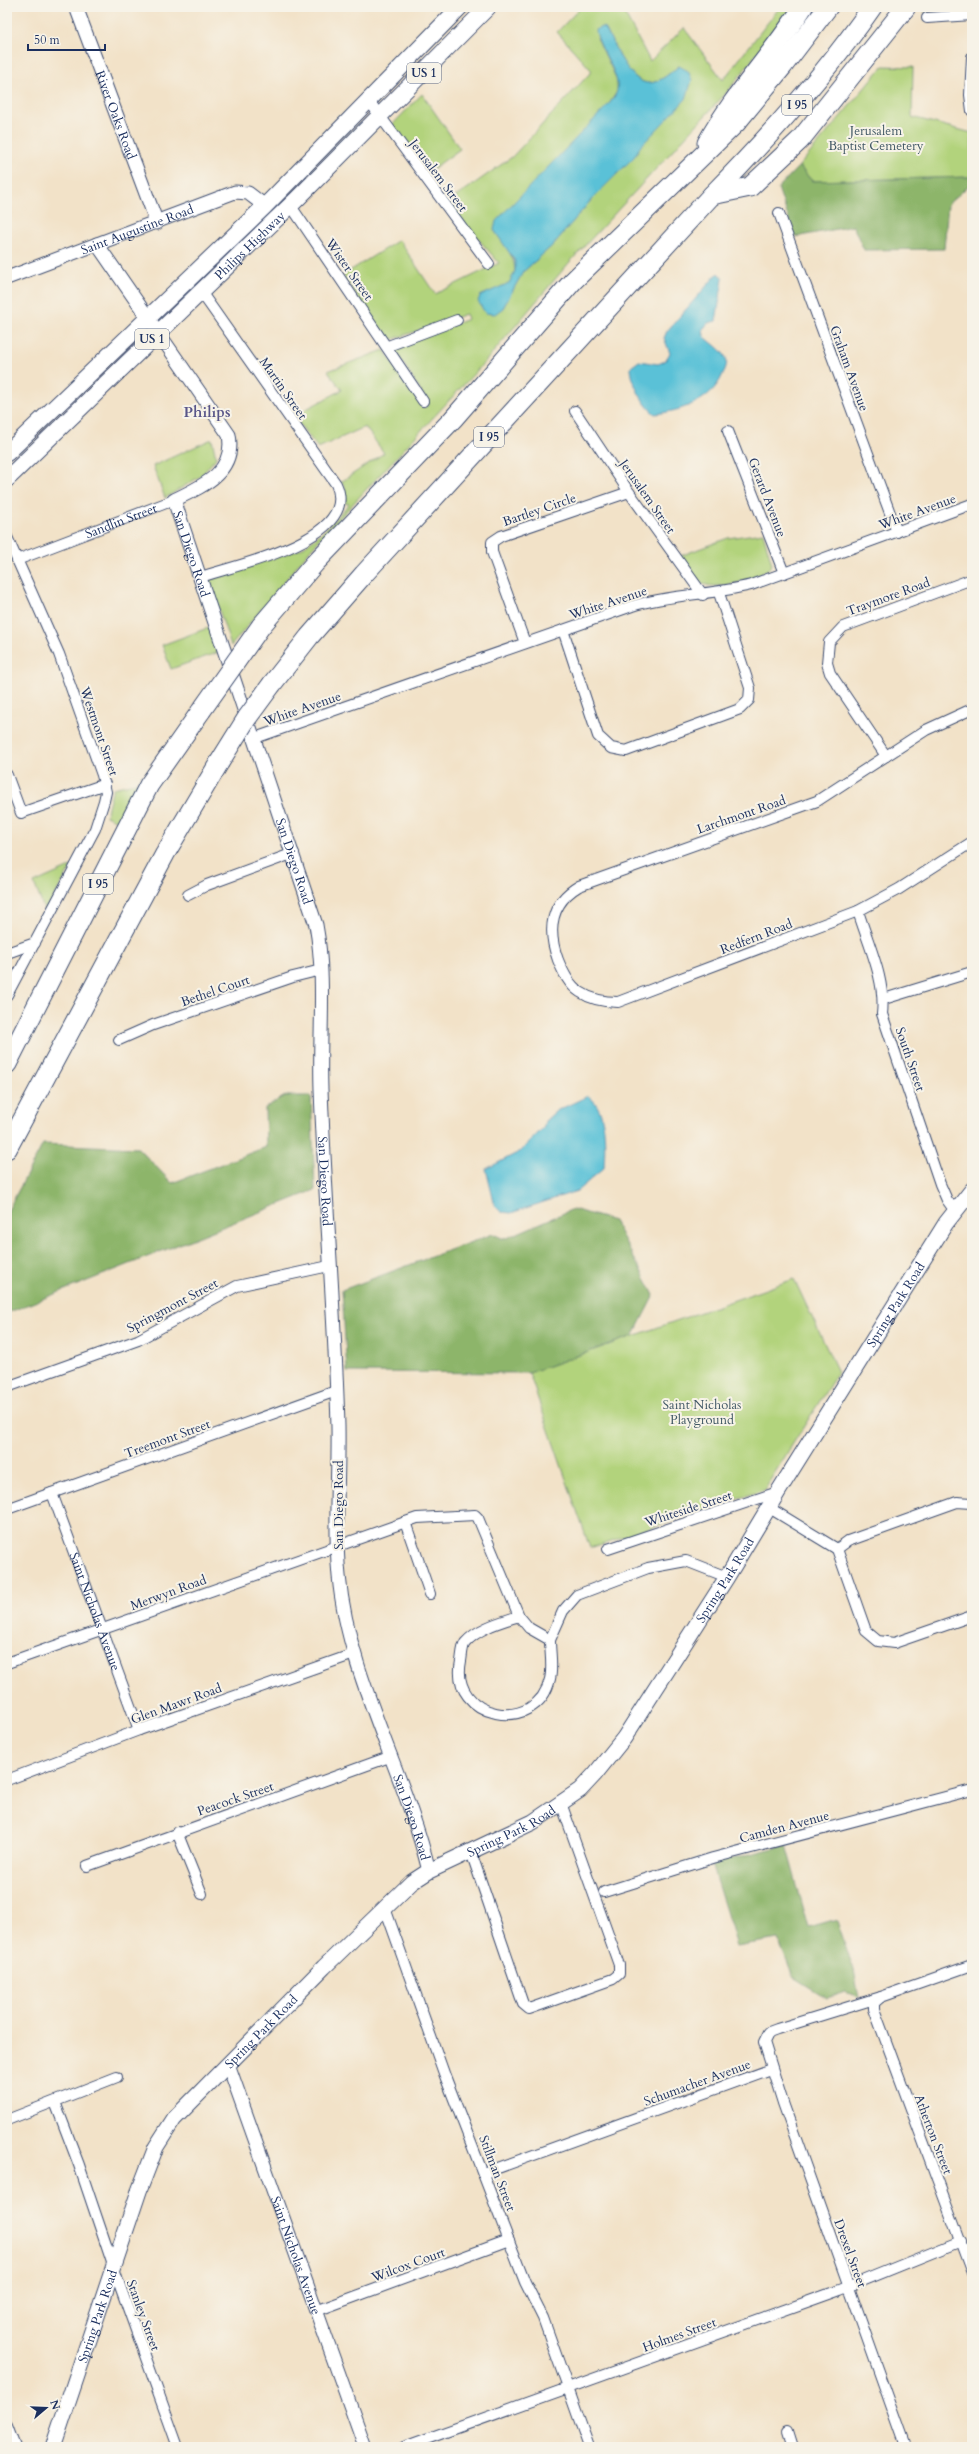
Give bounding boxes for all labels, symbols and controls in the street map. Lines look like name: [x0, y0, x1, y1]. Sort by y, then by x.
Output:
scale bar: [28, 26, 105, 52]
text: 50 m: [34, 32, 61, 48]
road number: US 1: [407, 63, 441, 83]
street label: River Oaks Road: [91, 68, 140, 162]
road number: I 95: [782, 95, 812, 115]
park label: Jerusalem Baptist Cemetery: [828, 122, 924, 155]
street label: Jerusalem Street: [404, 134, 472, 216]
street label: Saint Augustine Road: [78, 200, 196, 259]
street label: Philips Highway: [211, 207, 290, 284]
street label: Wister Street: [321, 234, 377, 304]
street label: Graham Avenue: [825, 323, 873, 414]
road number: US 1: [135, 329, 169, 349]
street label: Martin Street: [255, 354, 311, 423]
district label: Philips: [184, 402, 230, 422]
road number: I 95: [474, 427, 504, 447]
street label: Jerusalem Street: [614, 454, 680, 537]
street label: Gerard Avenue: [744, 455, 791, 540]
street label: Bartley Circle: [500, 489, 578, 531]
street label: White Avenue: [875, 490, 958, 535]
street label: Sandlin Street: [83, 499, 160, 543]
street label: San Diego Road: [168, 509, 214, 599]
street label: Traymore Road: [844, 573, 933, 620]
street label: White Avenue: [566, 582, 650, 624]
street label: Westmont Street: [75, 683, 123, 778]
street label: White Avenue: [260, 687, 344, 731]
street label: Larchmont Road: [694, 791, 788, 839]
street label: San Diego Road: [271, 816, 316, 907]
road number: I 95: [83, 874, 113, 894]
street label: Redfern Road: [718, 915, 795, 959]
street label: Bethel Court: [179, 971, 252, 1011]
street label: South Street: [891, 1025, 929, 1094]
street label: San Diego Road: [313, 1136, 336, 1226]
street label: Spring Park Road: [863, 1259, 929, 1351]
street label: Springmont Street: [124, 1274, 221, 1337]
park label: Saint Nicholas Playground: [663, 1396, 741, 1429]
street label: Treemont Street: [122, 1415, 213, 1463]
street label: San Diego Road: [330, 1460, 348, 1550]
street label: Whiteside Street: [641, 1486, 734, 1532]
street label: Spring Park Road: [692, 1534, 759, 1626]
street label: Saint Nicholas Avenue: [65, 1550, 124, 1673]
street label: Merwyn Road: [128, 1571, 209, 1615]
street label: Glen Mawr Road: [128, 1679, 224, 1729]
street label: San Diego Road: [388, 1772, 434, 1862]
street label: Peacock Street: [195, 1777, 276, 1820]
street label: Spring Park Road: [464, 1801, 559, 1862]
street label: Camden Avenue: [737, 1806, 831, 1848]
street label: Spring Park Road: [221, 1991, 302, 2073]
street label: Schumacher Avenue: [641, 2055, 753, 2111]
street label: Atherton Street: [910, 2092, 957, 2177]
street label: Stillman Street: [474, 2133, 520, 2214]
street label: Saint Nicholas Avenue: [266, 2194, 325, 2317]
street label: Drexel Street: [829, 2217, 871, 2290]
street label: Wilcox Court: [368, 2243, 448, 2287]
street label: Spring Park Road: [74, 2268, 122, 2365]
street label: Stanley Street: [122, 2277, 164, 2353]
street label: Holmes Street: [640, 2313, 719, 2357]
north arrow: [26, 2388, 66, 2428]
text: N: [46, 2398, 64, 2412]

